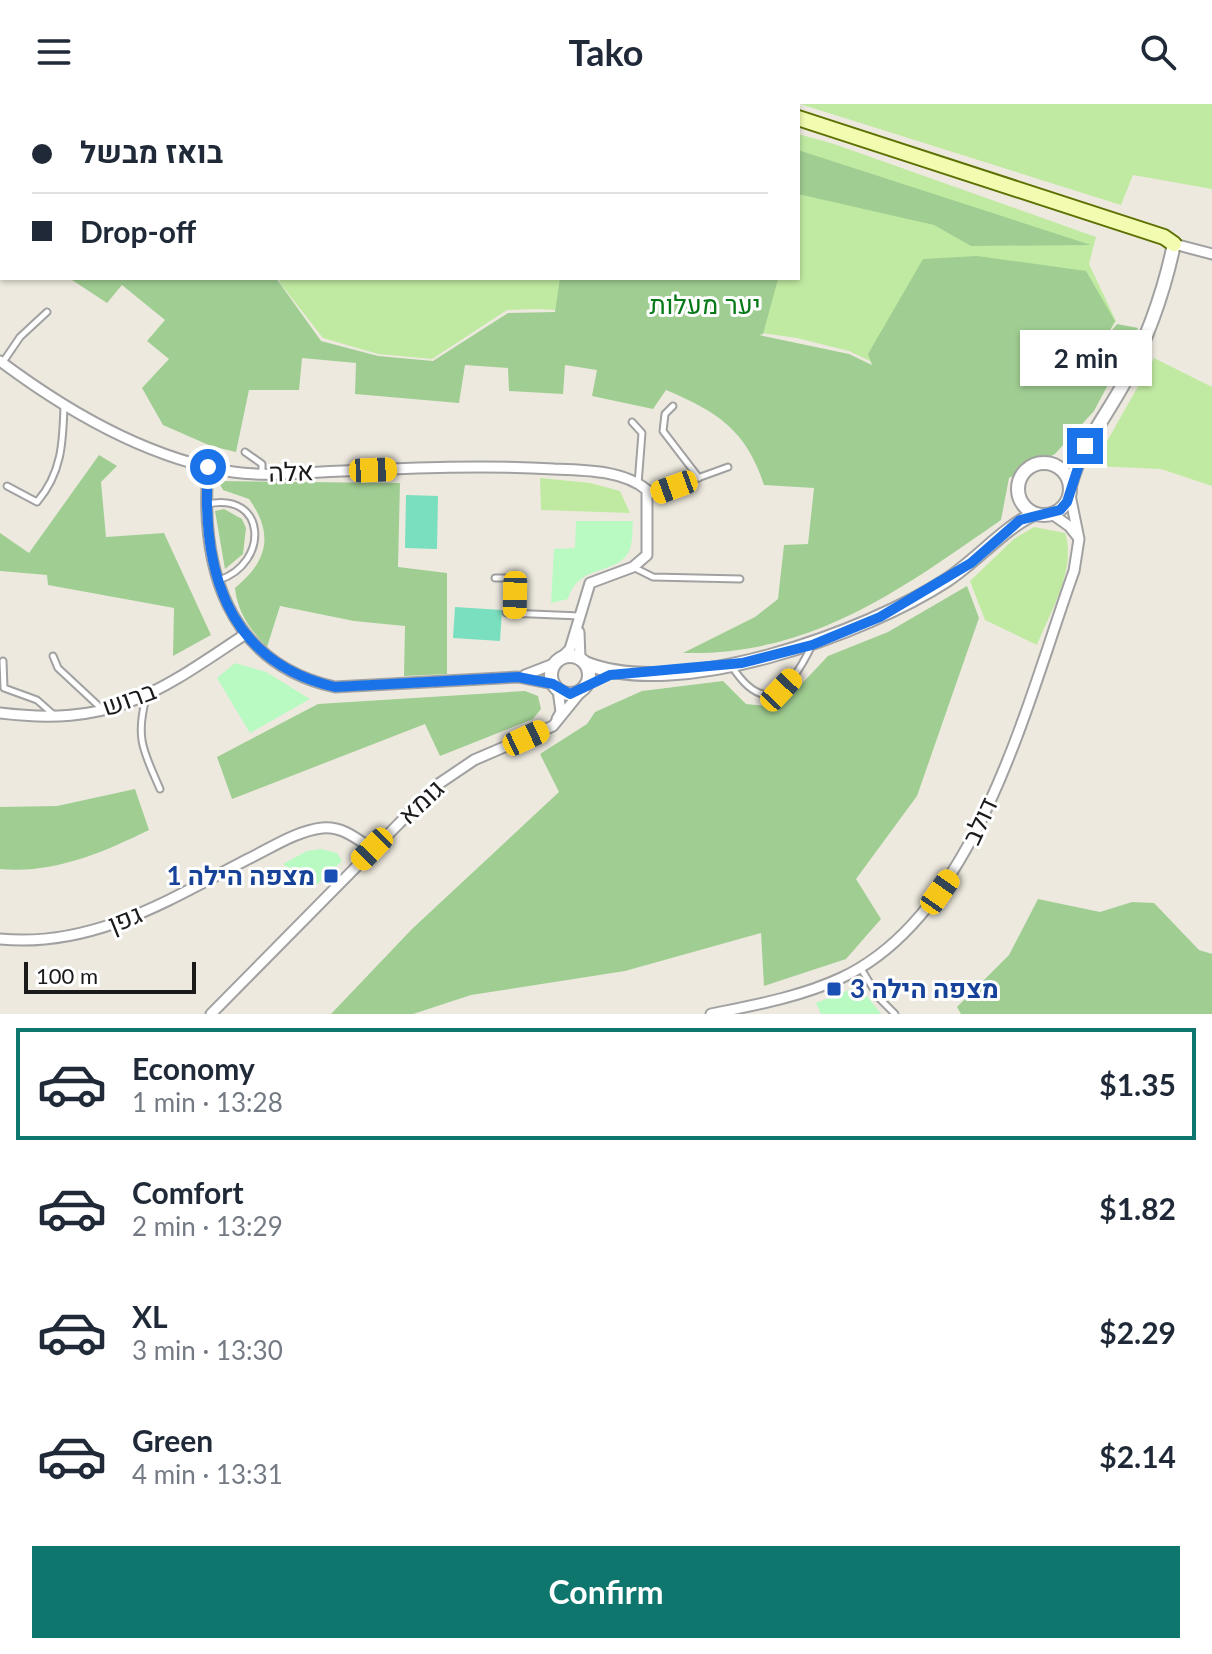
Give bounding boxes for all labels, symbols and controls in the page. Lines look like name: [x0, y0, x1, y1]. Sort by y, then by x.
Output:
icon: menu: [32, 30, 76, 74]
text: Tako: [569, 30, 643, 74]
icon: search: [1136, 30, 1180, 74]
text: בואז מבשל: [80, 133, 223, 169]
text: Drop-off: [80, 213, 196, 249]
park label: יער מעלות: [649, 288, 761, 320]
callout: 2 min: [1019, 330, 1151, 386]
text: 2 min: [1054, 342, 1118, 374]
route end: [1067, 428, 1103, 464]
route start: [190, 449, 226, 485]
street label: אלה: [268, 454, 314, 488]
car: [349, 457, 397, 483]
car: [647, 468, 701, 506]
car: [503, 571, 527, 619]
car: [756, 664, 806, 716]
street label: ברוש: [97, 674, 160, 722]
car: [499, 717, 553, 759]
street label: גומא: [391, 772, 450, 830]
street label: דולב: [954, 792, 1004, 849]
car: [347, 823, 397, 875]
place label: מצפה הילה 1: [166, 859, 315, 891]
car: [916, 865, 964, 919]
marker: מצפה הילה 1: [322, 867, 340, 885]
street label: גפן: [103, 897, 146, 939]
scale bar: [24, 958, 196, 994]
text: 100 m: [36, 962, 98, 989]
place label: מצפה הילה 3: [850, 972, 999, 1004]
marker: מצפה הילה 3: [825, 980, 843, 998]
icon: car: [36, 1048, 108, 1120]
text: Economy: [132, 1050, 255, 1086]
text: $1.35: [1099, 1066, 1176, 1102]
text: 1 min · 13:28: [132, 1086, 283, 1118]
icon: car: [36, 1172, 108, 1244]
text: Comfort: [132, 1174, 244, 1210]
text: $1.82: [1099, 1190, 1176, 1226]
text: 2 min · 13:29: [132, 1210, 283, 1242]
icon: car: [36, 1296, 108, 1368]
text: XL: [132, 1298, 168, 1334]
text: $2.29: [1099, 1314, 1176, 1350]
text: 3 min · 13:30: [132, 1334, 283, 1366]
icon: car: [36, 1420, 108, 1492]
text: Green: [132, 1422, 213, 1458]
text: $2.14: [1099, 1438, 1176, 1474]
text: 4 min · 13:31: [132, 1458, 283, 1490]
button: Confirm: [32, 1546, 1180, 1638]

